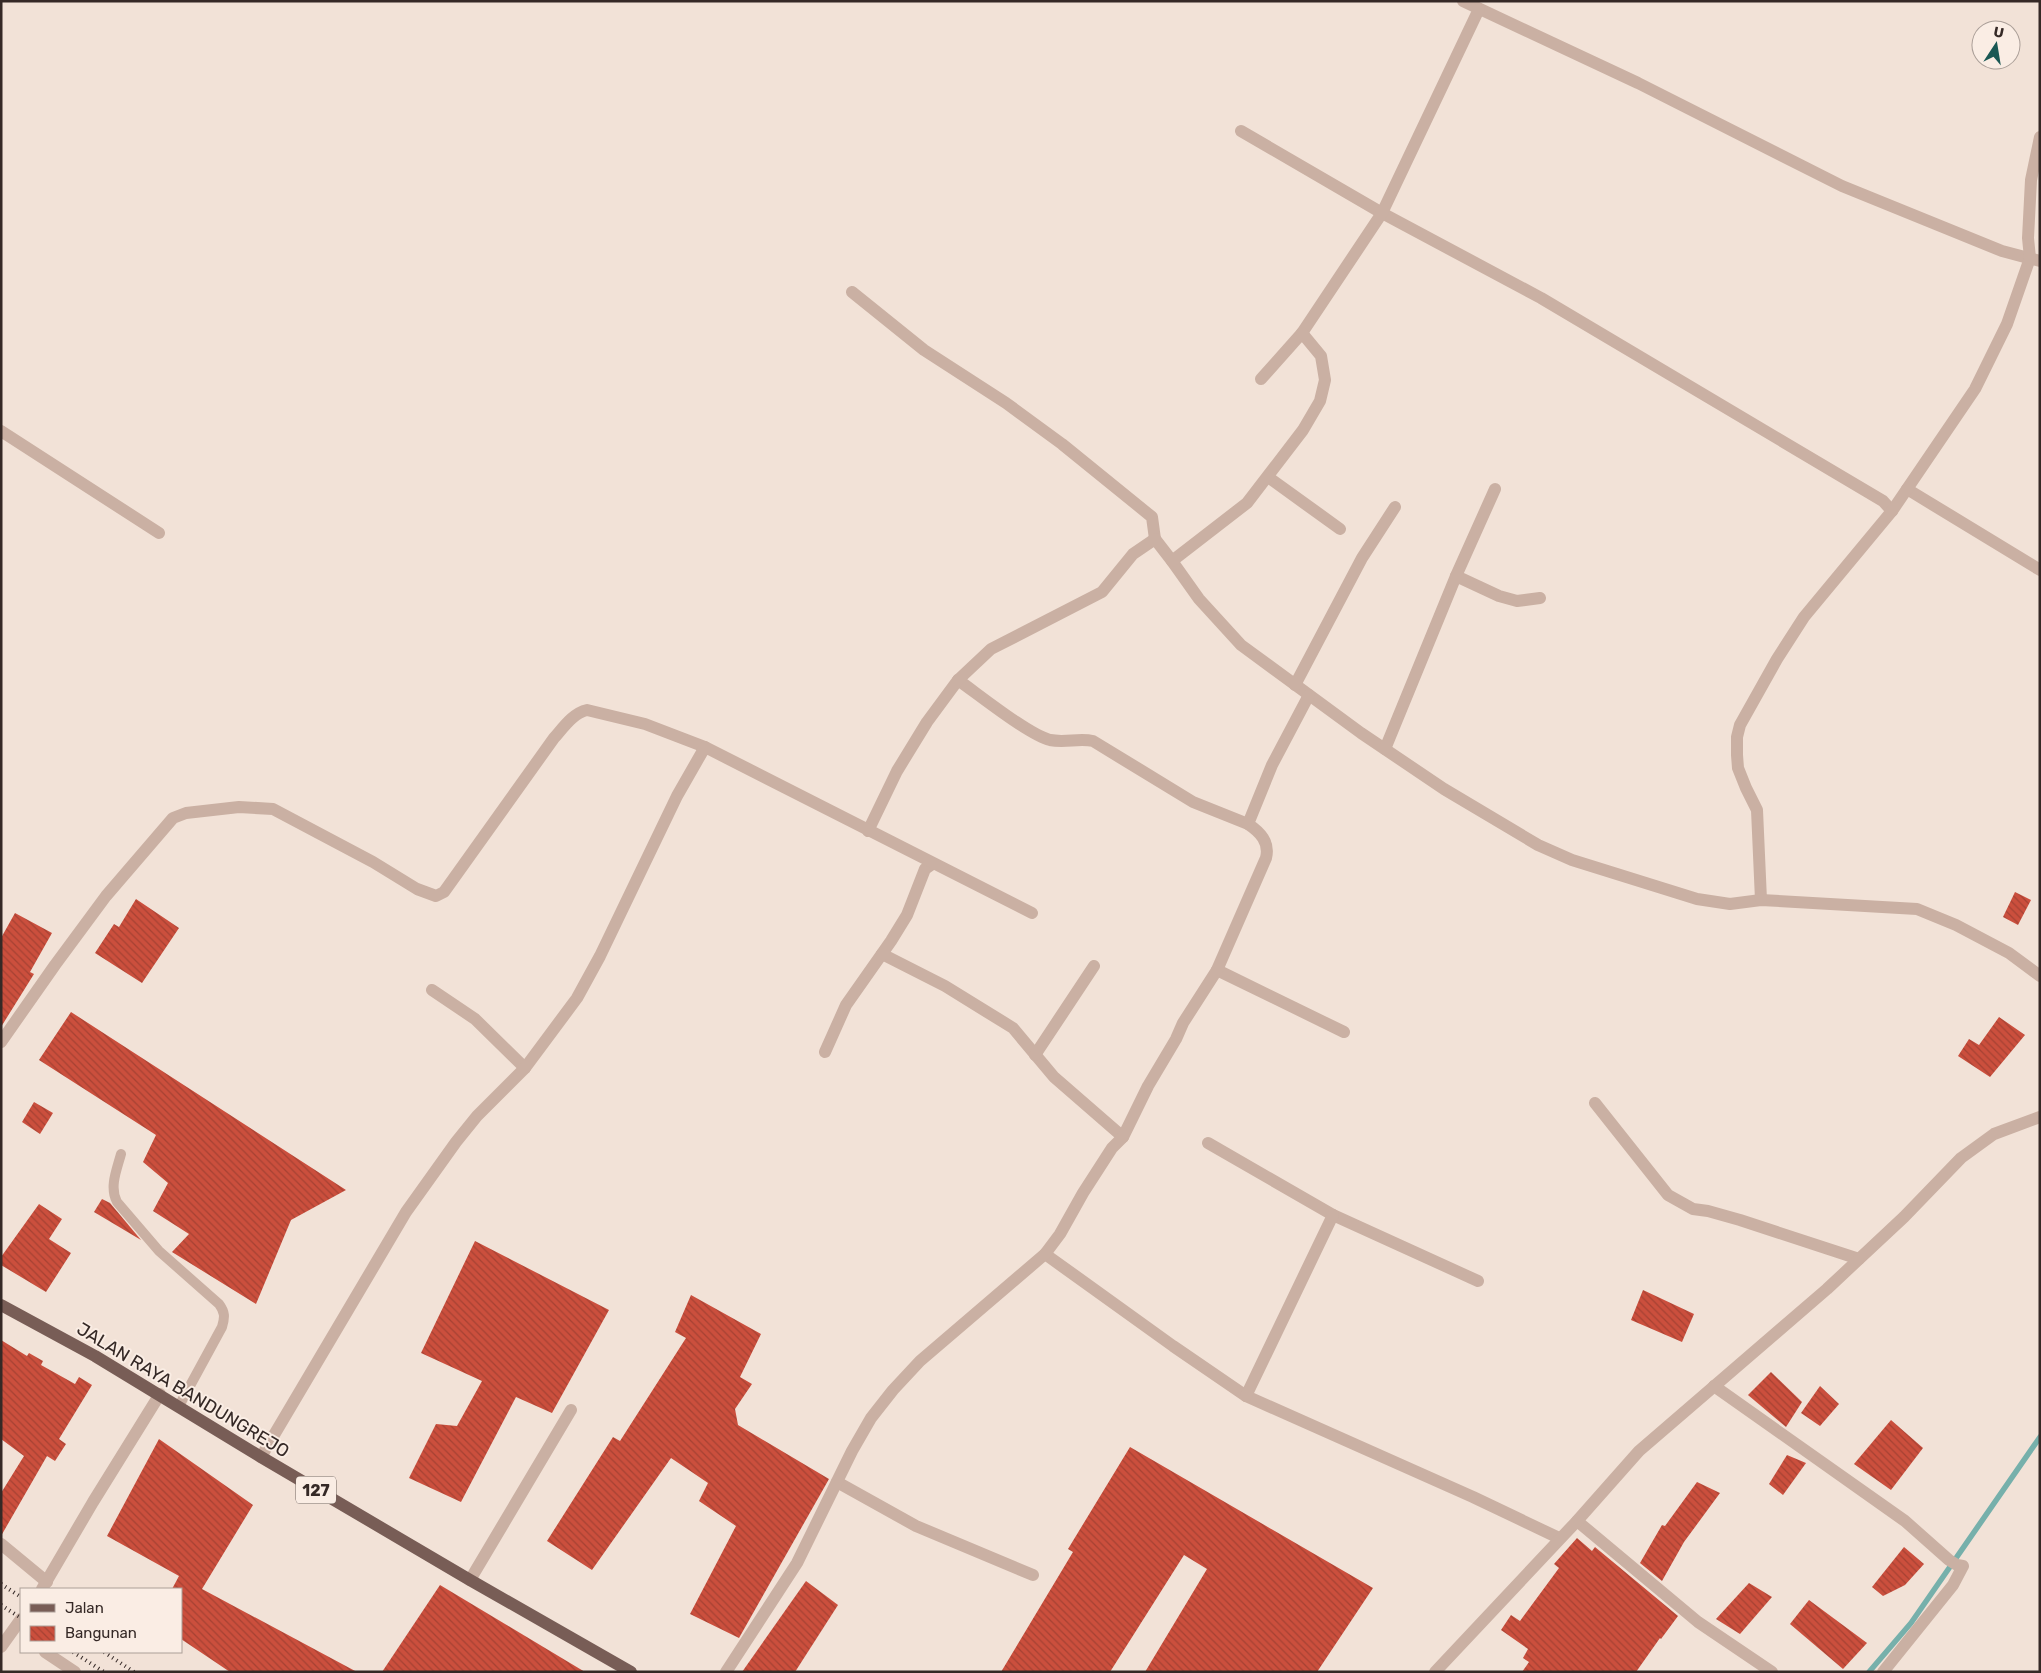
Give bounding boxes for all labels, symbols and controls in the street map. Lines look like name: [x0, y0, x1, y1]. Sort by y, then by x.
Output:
north arrow: [1971, 20, 2021, 70]
text: U: [1992, 23, 2005, 42]
street label: JALAN RAYA BANDUNGREJO: [73, 1318, 293, 1462]
road number: 127: [296, 1476, 336, 1504]
legend: [20, 1588, 182, 1653]
text: Jalan: [65, 1599, 104, 1617]
text: Bangunan: [65, 1624, 137, 1642]

